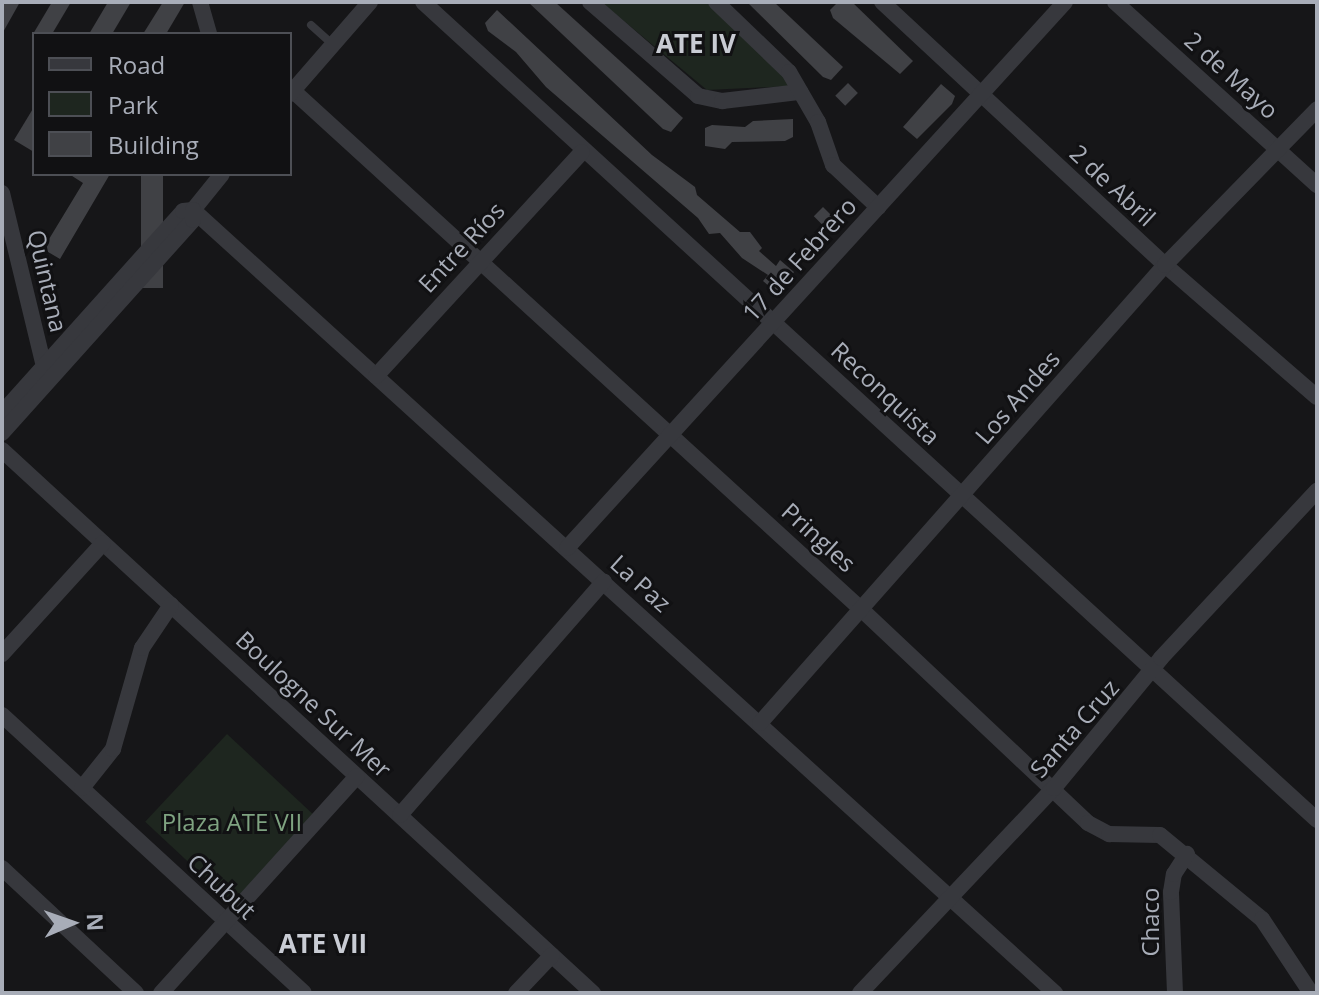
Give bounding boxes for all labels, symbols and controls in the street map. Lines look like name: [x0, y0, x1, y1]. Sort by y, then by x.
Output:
street label: 2 de Mayo: [1179, 26, 1285, 124]
district label: ATE IV: [656, 28, 736, 60]
legend: [32, 32, 292, 176]
text: Road: [108, 48, 165, 81]
text: Park: [108, 88, 158, 121]
text: Building: [108, 128, 199, 161]
street label: 2 de Abril: [1064, 138, 1162, 232]
street label: 17 de Febrero: [736, 191, 862, 327]
street label: Entre Ríos: [412, 196, 510, 298]
street label: Quintana: [22, 227, 74, 335]
street label: Reconquista: [826, 336, 946, 450]
street label: Los Andes: [969, 344, 1065, 450]
street label: Pringles: [776, 497, 862, 577]
street label: La Paz: [605, 549, 677, 617]
street label: Boulogne Sur Mer: [231, 625, 397, 783]
street label: Santa Cruz: [1024, 673, 1124, 783]
park label: Plaza ATE VII: [162, 808, 302, 836]
street label: Chubut: [182, 847, 262, 925]
north arrow: [32, 883, 112, 963]
street label: Chaco: [1136, 887, 1164, 957]
text: N: [81, 913, 111, 932]
district label: ATE VII: [279, 928, 367, 960]

